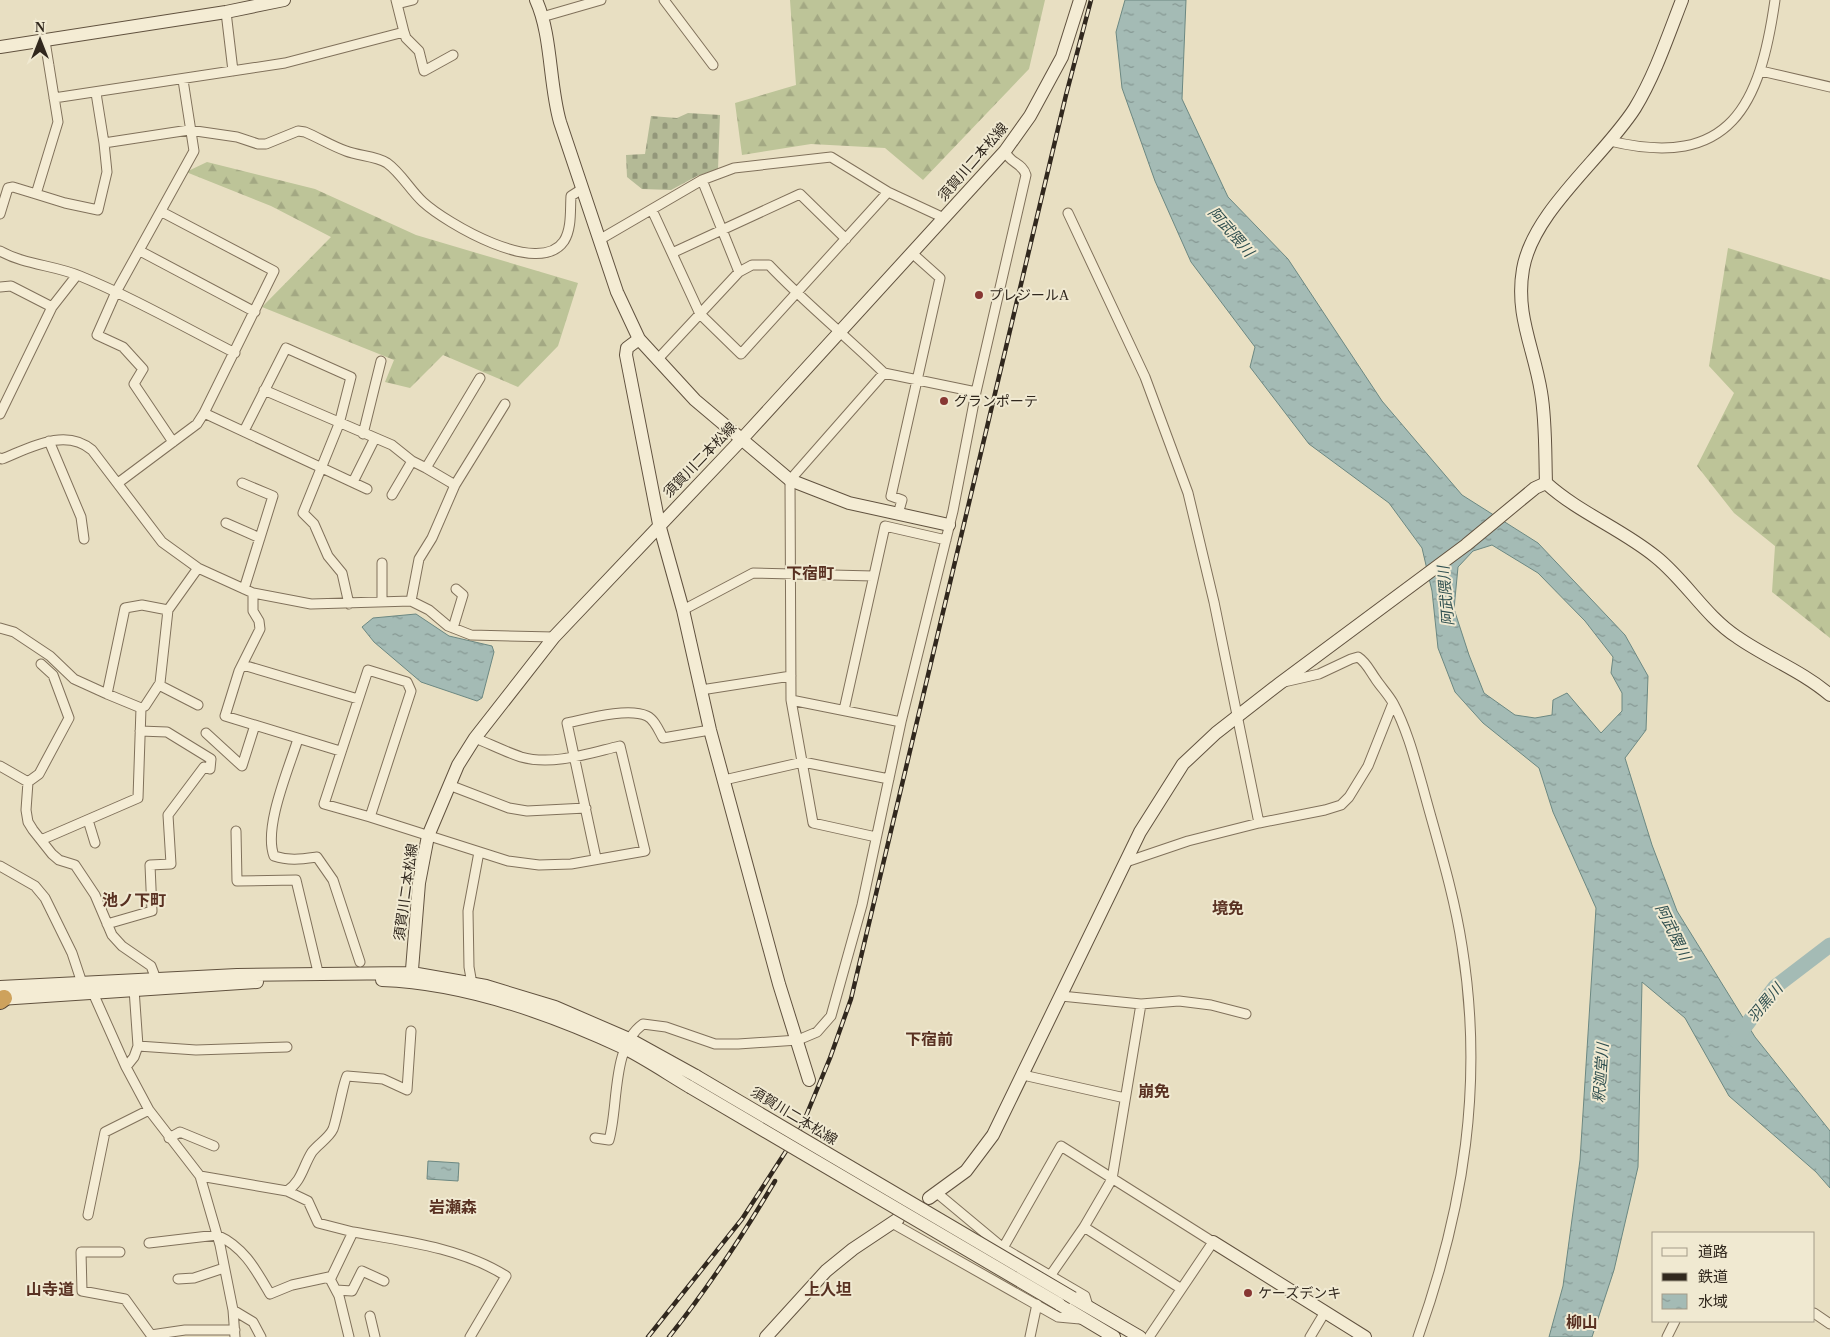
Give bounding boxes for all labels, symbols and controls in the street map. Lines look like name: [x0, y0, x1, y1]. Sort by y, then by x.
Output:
north arrow: [15, 15, 65, 65]
text: N: [35, 20, 45, 35]
street label: 須賀川二本松線: [935, 120, 1011, 204]
water label: 阿武隈川: [1205, 204, 1258, 261]
place label: プレジールA: [989, 288, 1070, 303]
marker: プレジールA: [973, 289, 985, 301]
place label: グランポーテ: [954, 394, 1038, 409]
marker: グランポーテ: [938, 395, 950, 407]
street label: 須賀川二本松線: [661, 420, 739, 500]
water label: 阿武隈川: [1435, 563, 1457, 627]
district label: 下宿町: [786, 565, 834, 582]
street label: 須賀川二本松線: [392, 842, 420, 942]
district label: 池ノ下町: [102, 892, 166, 909]
district label: 境免: [1212, 900, 1244, 917]
water label: 阿武隈川: [1653, 902, 1694, 964]
water label: 羽黒川: [1744, 979, 1787, 1025]
district label: 下宿前: [905, 1031, 953, 1048]
water label: 釈迦堂川: [1591, 1041, 1611, 1103]
district label: 崩免: [1138, 1083, 1170, 1100]
street label: 須賀川二本松線: [748, 1084, 840, 1148]
district label: 岩瀬森: [429, 1199, 477, 1216]
legend: [1652, 1232, 1815, 1322]
text: 道路: [1698, 1244, 1728, 1260]
text: 鉄道: [1698, 1269, 1728, 1285]
district label: 山寺道: [26, 1281, 74, 1298]
district label: 上人坦: [804, 1281, 852, 1298]
place label: ケーズデンキ: [1258, 1285, 1341, 1301]
marker: ケーズデンキ: [1242, 1287, 1254, 1299]
text: 水域: [1698, 1294, 1728, 1310]
district label: 柳山: [1566, 1314, 1598, 1331]

